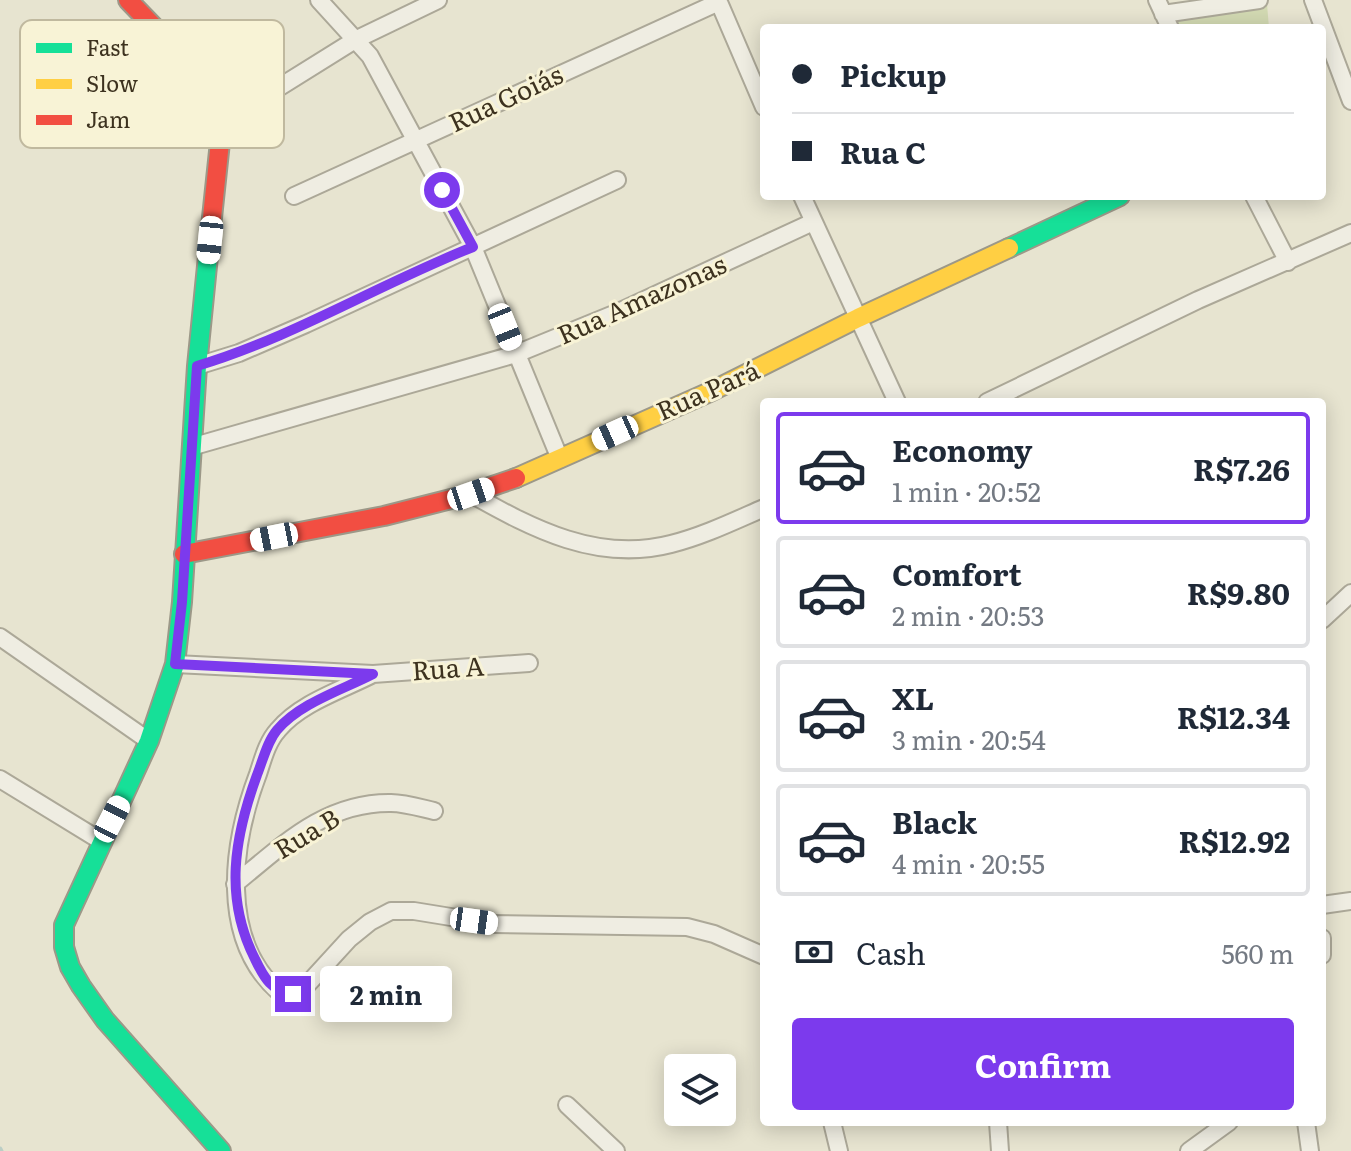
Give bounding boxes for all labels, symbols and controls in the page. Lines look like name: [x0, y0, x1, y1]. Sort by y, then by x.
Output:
legend: [20, 20, 284, 148]
text: Fast: [86, 30, 129, 63]
text: Pickup: [840, 52, 947, 96]
street label: Rua Goiás: [441, 53, 569, 140]
text: Slow: [86, 66, 138, 99]
text: Jam: [86, 102, 130, 135]
text: Rua C: [840, 129, 926, 173]
route start: [424, 172, 460, 208]
car: [196, 215, 224, 265]
street label: Rua Amazonas: [550, 243, 732, 352]
car: [485, 300, 525, 354]
street label: Rua Pará: [649, 349, 765, 429]
car: [588, 412, 642, 454]
text: Economy: [892, 427, 1032, 471]
icon: car: [796, 432, 868, 504]
text: R$7.26: [1193, 446, 1290, 490]
text: 1 min · 20:52: [892, 471, 1041, 510]
car: [444, 475, 498, 513]
car: [248, 521, 300, 553]
text: Comfort: [892, 551, 1022, 595]
icon: car: [796, 556, 868, 628]
text: R$9.80: [1187, 570, 1290, 614]
text: 2 min · 20:53: [892, 595, 1045, 634]
street label: Rua A: [410, 645, 485, 688]
text: XL: [892, 675, 934, 719]
icon: car: [796, 680, 868, 752]
text: R$12.34: [1177, 694, 1290, 738]
text: 3 min · 20:54: [892, 719, 1046, 758]
car: [90, 792, 134, 846]
street label: Rua B: [265, 797, 346, 867]
text: Black: [892, 799, 977, 843]
icon: car: [796, 804, 868, 876]
text: R$12.92: [1178, 818, 1290, 862]
text: 4 min · 20:55: [892, 843, 1045, 882]
car: [449, 906, 499, 936]
icon: cash: [792, 930, 836, 974]
text: Cash: [856, 930, 926, 974]
text: 560 m: [1221, 933, 1294, 972]
callout: 2 min: [321, 966, 453, 1022]
text: 2 min: [350, 974, 422, 1013]
route end: [275, 976, 311, 1012]
button: Confirm: [792, 1018, 1294, 1110]
map controls: [664, 1054, 736, 1126]
button: layers: [664, 1054, 736, 1126]

